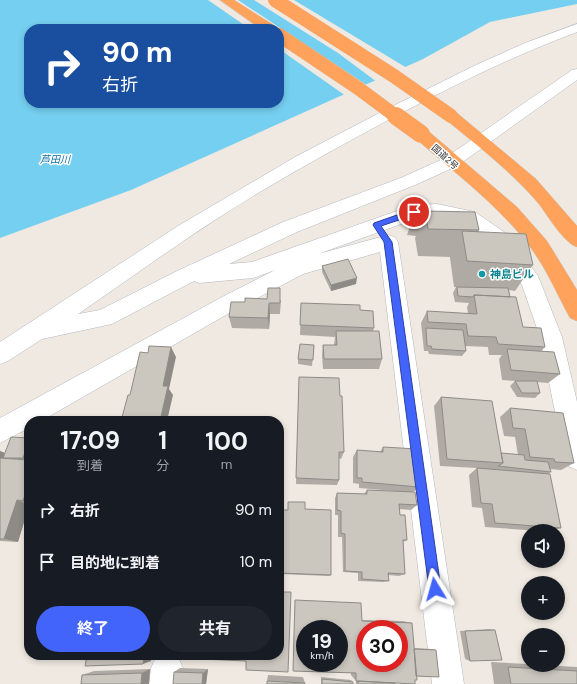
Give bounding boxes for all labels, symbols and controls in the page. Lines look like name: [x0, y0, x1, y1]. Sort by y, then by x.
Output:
text: 90 m: [102, 34, 172, 71]
icon: right: [36, 40, 88, 92]
text: 右折: [102, 73, 138, 97]
street label: 国道2号: [429, 142, 461, 172]
water label: 芦田川: [40, 153, 71, 166]
pin: [397, 195, 431, 229]
icon: arrive: [403, 201, 425, 223]
place label: 神島ビル: [490, 267, 534, 281]
marker: 神島ビル: [477, 269, 487, 279]
text: 17:09: [60, 425, 120, 456]
text: 1: [158, 425, 167, 456]
text: 100: [205, 426, 248, 457]
text: m: [221, 456, 232, 473]
text: 到着: [77, 457, 103, 474]
text: 分: [156, 457, 169, 474]
icon: right: [36, 499, 58, 521]
text: 90 m: [235, 500, 272, 520]
text: 右折: [70, 501, 100, 521]
map controls: [521, 524, 565, 672]
button: sound: [521, 524, 565, 568]
icon: arrive: [36, 551, 58, 573]
text: 10 m: [240, 552, 272, 572]
text: 目的地に到着: [70, 553, 160, 573]
position arrow: [414, 568, 456, 610]
button: +: [521, 576, 565, 620]
button: 終了: [36, 606, 150, 652]
button: 共有: [158, 606, 272, 652]
speed limit sign: 30: [356, 620, 408, 672]
text: 19: [312, 628, 332, 654]
button: −: [521, 628, 565, 672]
text: km/h: [310, 649, 334, 662]

